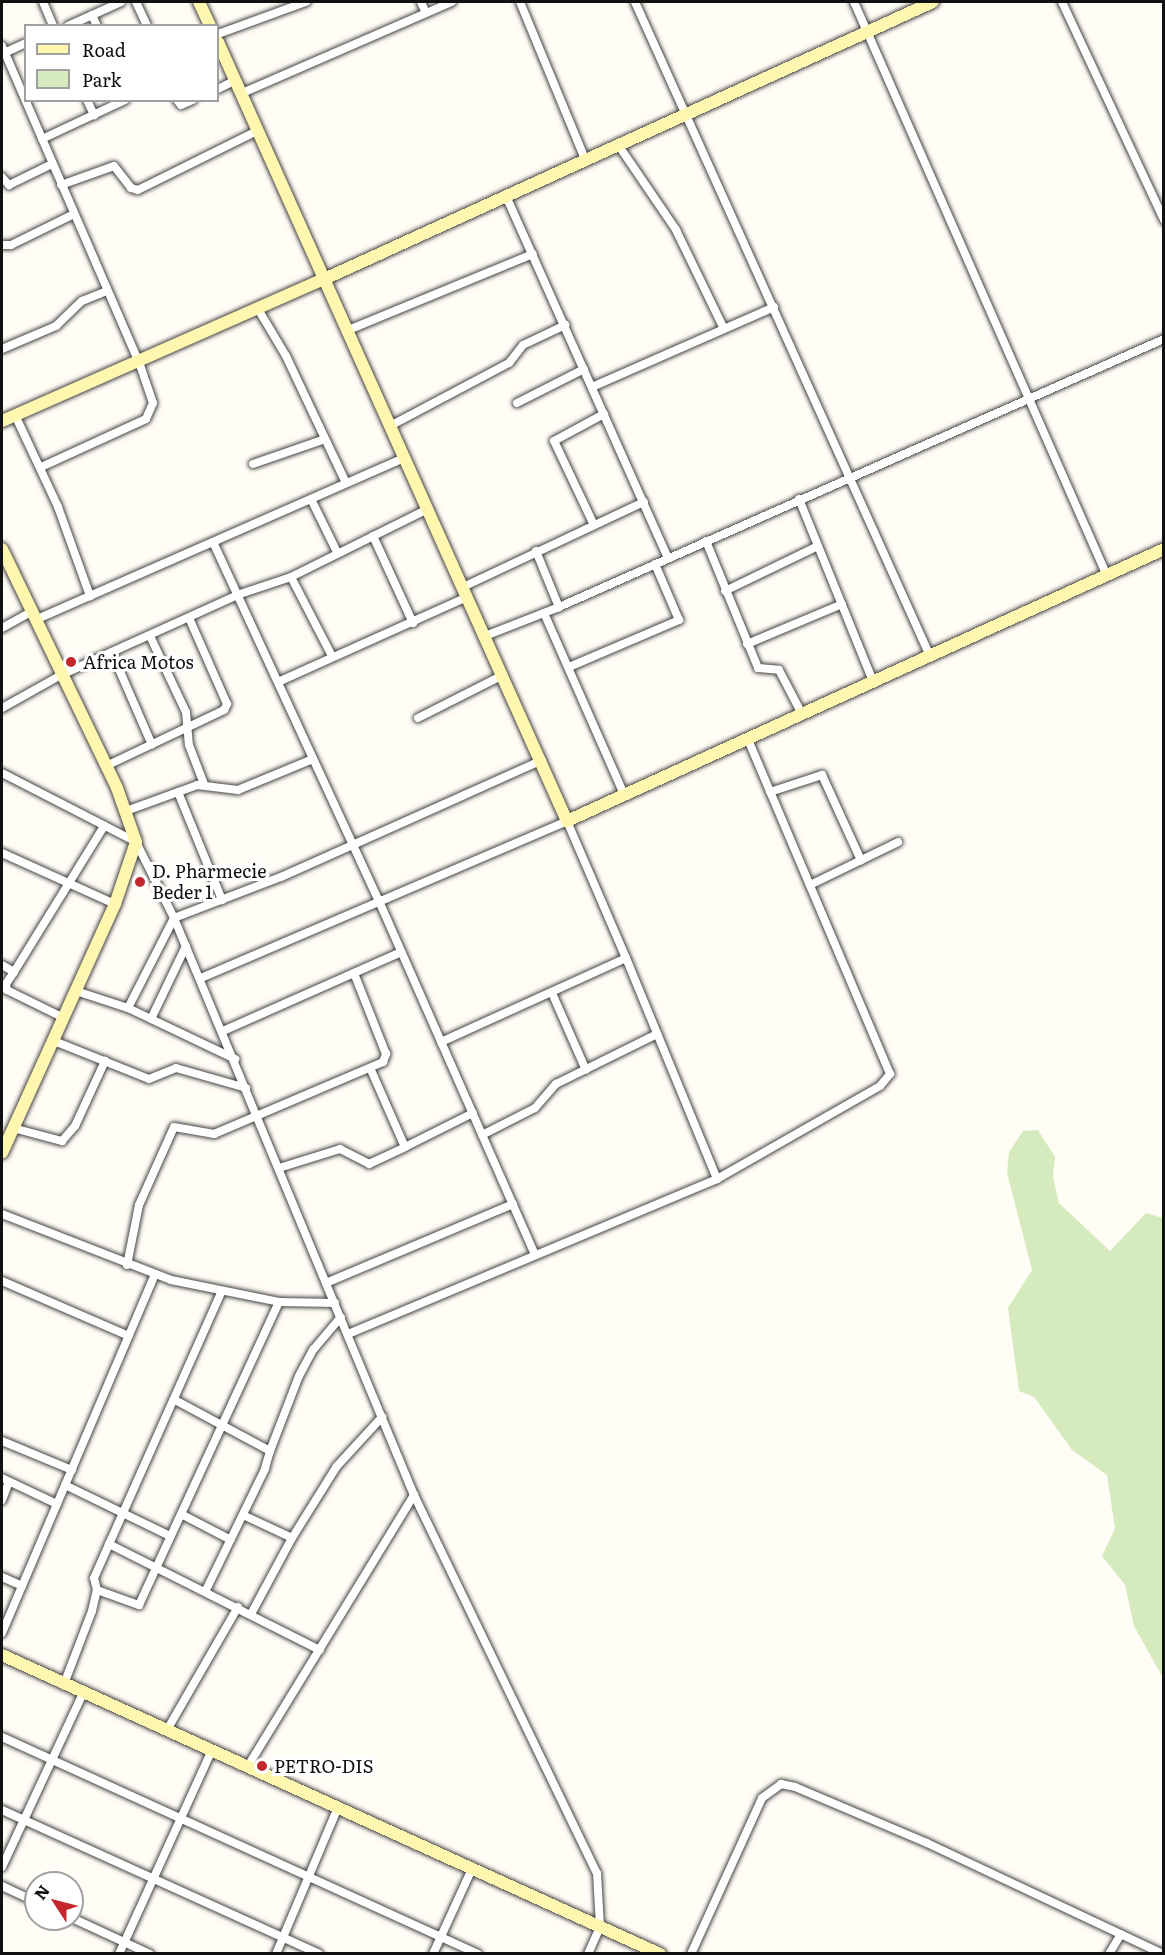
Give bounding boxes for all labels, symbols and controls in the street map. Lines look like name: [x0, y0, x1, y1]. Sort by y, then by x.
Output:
legend: [24, 24, 219, 102]
text: Road: [82, 36, 126, 63]
text: Park: [82, 66, 121, 93]
place label: Africa Motos: [83, 651, 194, 673]
marker: Africa Motos: [64, 655, 78, 669]
place label: D. Pharmecie Beder 1: [152, 861, 267, 904]
marker: D. Pharmecie Beder 1: [133, 875, 147, 889]
place label: PETRO-DIS: [274, 1755, 373, 1777]
marker: PETRO-DIS: [255, 1759, 269, 1773]
north arrow: [24, 1871, 84, 1931]
text: N: [27, 1879, 55, 1904]

